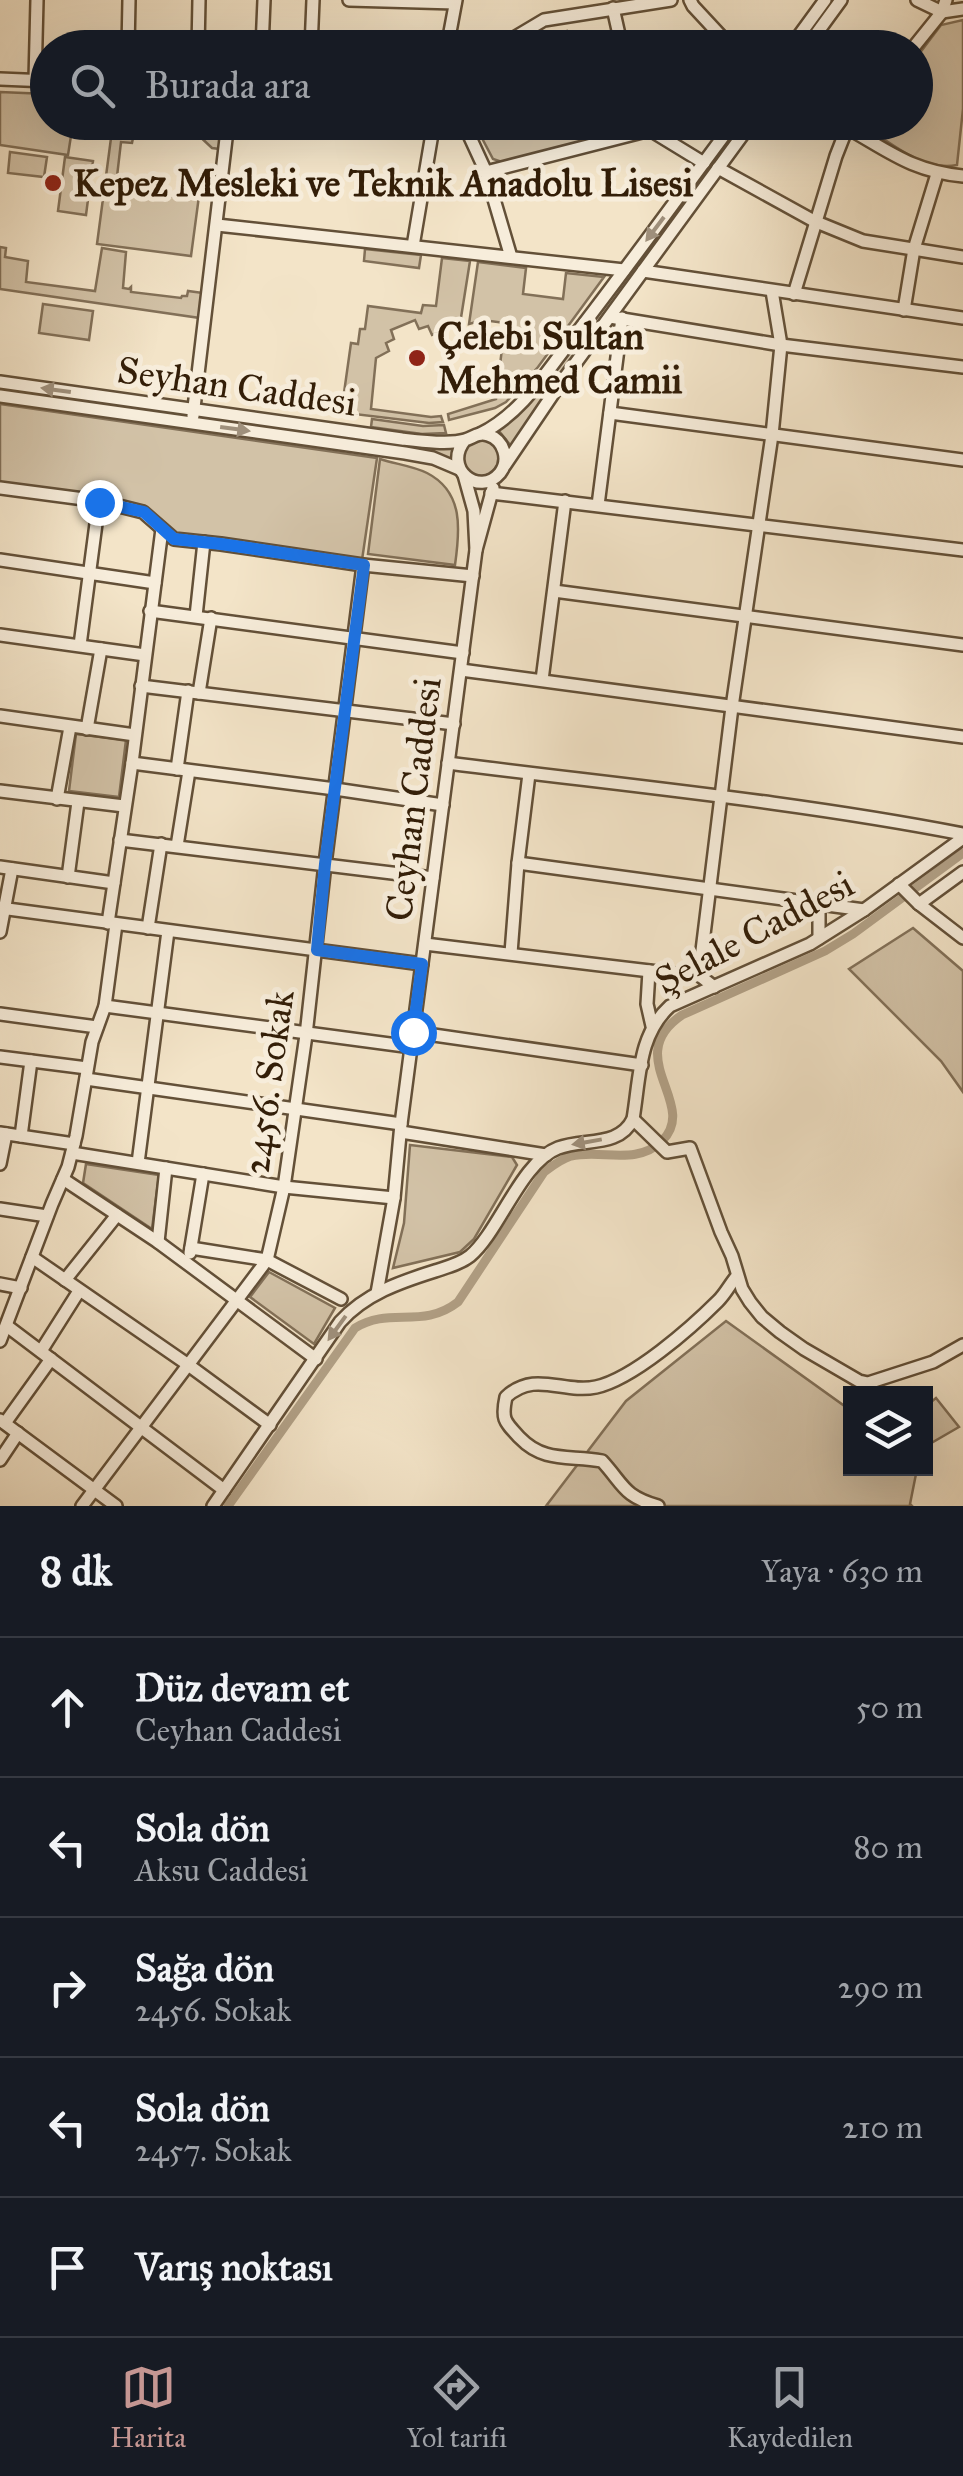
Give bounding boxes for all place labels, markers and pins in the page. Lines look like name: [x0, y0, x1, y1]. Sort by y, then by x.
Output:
place label: Kepez Mesleki ve Teknik Anadolu Lisesi: [73, 160, 694, 206]
marker: Kepez Mesleki ve Teknik Anadolu Lisesi: [42, 172, 64, 194]
place label: Çelebi Sultan Mehmed Camii: [437, 313, 683, 403]
marker: Çelebi Sultan Mehmed Camii: [406, 347, 428, 369]

